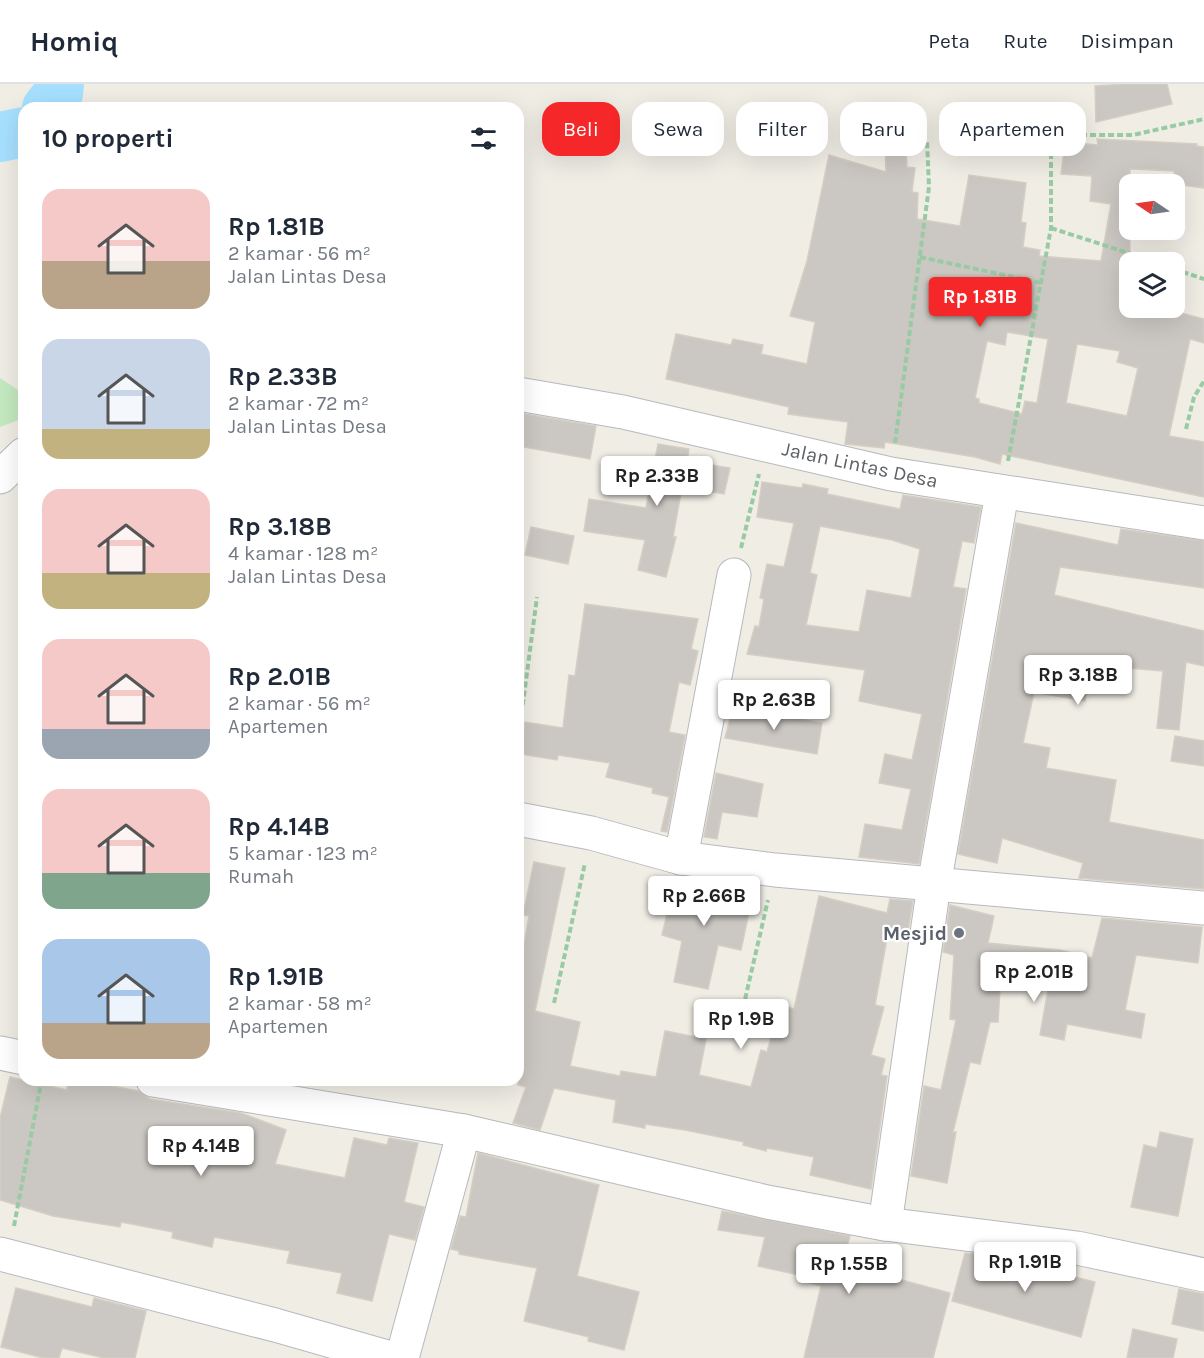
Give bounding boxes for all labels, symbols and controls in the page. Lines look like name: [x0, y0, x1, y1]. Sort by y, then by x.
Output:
text: Homiq: [30, 25, 118, 58]
text: Peta: [928, 29, 970, 53]
text: Rute: [1003, 29, 1047, 53]
text: Disimpan: [1080, 29, 1174, 53]
chip: Beli: [542, 102, 620, 156]
chip: Sewa: [632, 102, 724, 156]
chip: Filter: [736, 102, 828, 156]
chip: Baru: [840, 102, 927, 156]
chip: Apartemen: [939, 102, 1086, 156]
icon: filters: [467, 122, 500, 155]
text: 10 properti: [42, 123, 174, 154]
north arrow: [1119, 174, 1185, 240]
map controls: [1119, 174, 1185, 318]
text: Rp 1.81B: [228, 211, 325, 242]
icon: home: [90, 213, 162, 285]
text: 2 kamar · 56 m²: [228, 242, 371, 265]
button: layers: [1119, 252, 1185, 318]
text: Jalan Lintas Desa: [228, 265, 387, 288]
pin: Rp 1.81B: [918, 277, 1042, 328]
text: Rp 1.81B: [943, 285, 1017, 308]
text: Rp 2.33B: [228, 361, 338, 392]
icon: home: [90, 363, 162, 435]
text: 2 kamar · 72 m²: [228, 392, 369, 415]
text: Jalan Lintas Desa: [228, 415, 387, 438]
street label: Jalan Lintas Desa: [780, 437, 940, 493]
pin: Rp 2.33B: [595, 456, 719, 507]
text: Rp 2.33B: [615, 464, 699, 487]
text: Rp 3.18B: [228, 511, 332, 542]
icon: home: [90, 513, 162, 585]
text: 4 kamar · 128 m²: [228, 542, 378, 565]
text: Jalan Lintas Desa: [228, 565, 387, 588]
pin: Rp 3.18B: [1016, 655, 1140, 706]
text: Rp 2.01B: [228, 661, 331, 692]
icon: home: [90, 663, 162, 735]
text: Rp 3.18B: [1038, 663, 1118, 686]
pin: Rp 2.63B: [712, 680, 836, 731]
text: Rp 2.63B: [732, 688, 816, 711]
text: 2 kamar · 56 m²: [228, 692, 371, 715]
text: Apartemen: [228, 715, 328, 738]
text: Rp 4.14B: [228, 811, 330, 842]
icon: home: [90, 813, 162, 885]
text: 5 kamar · 123 m²: [228, 842, 378, 865]
text: Rumah: [228, 865, 294, 888]
pin: Rp 2.66B: [642, 876, 766, 927]
text: Rp 2.66B: [662, 884, 746, 907]
place label: Mesjid: [883, 922, 947, 945]
marker: Mesjid: [952, 926, 966, 940]
pin: Rp 2.01B: [972, 952, 1096, 1003]
text: Rp 2.01B: [994, 960, 1074, 983]
text: Rp 1.91B: [228, 961, 324, 992]
icon: home: [90, 963, 162, 1035]
text: 2 kamar · 58 m²: [228, 992, 372, 1015]
pin: Rp 1.9B: [686, 999, 796, 1050]
text: Rp 1.9B: [708, 1007, 774, 1030]
text: Apartemen: [228, 1015, 328, 1038]
pin: Rp 4.14B: [139, 1126, 263, 1177]
text: Rp 4.14B: [162, 1134, 240, 1157]
pin: Rp 1.91B: [963, 1242, 1087, 1293]
pin: Rp 1.55B: [787, 1244, 911, 1295]
text: Rp 1.91B: [988, 1250, 1062, 1273]
text: Rp 1.55B: [810, 1252, 888, 1275]

